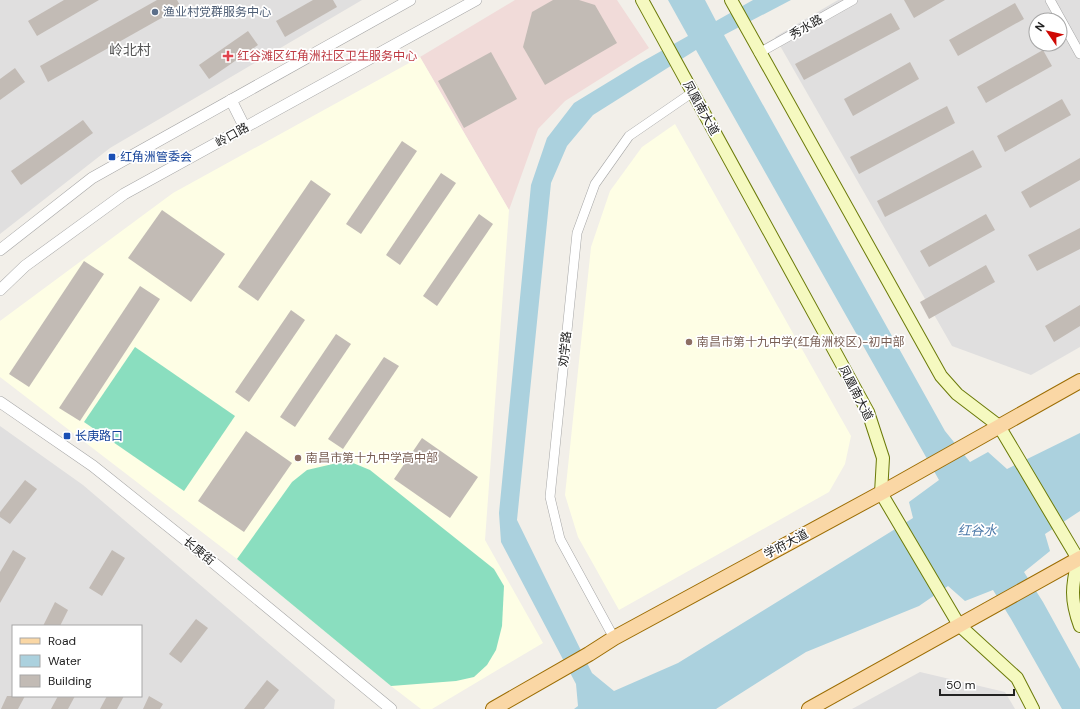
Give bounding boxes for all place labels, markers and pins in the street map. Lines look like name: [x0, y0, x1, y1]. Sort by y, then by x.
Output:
place label: 渔业村党群服务中心: [163, 4, 271, 20]
marker: 渔业村党群服务中心: [150, 7, 160, 17]
place label: 红谷滩区红角洲社区卫生服务中心: [237, 48, 417, 64]
marker: 红谷滩区红角洲社区卫生服务中心: [222, 50, 234, 62]
place label: 红角洲管委会: [120, 149, 192, 165]
marker: 红角洲管委会: [107, 152, 117, 162]
place label: 南昌市第十九中学(红角洲校区)-初中部: [697, 334, 904, 350]
marker: 南昌市第十九中学(红角洲校区)-初中部: [684, 337, 694, 347]
place label: 长庚路口: [75, 428, 123, 444]
marker: 长庚路口: [62, 431, 72, 441]
place label: 南昌市第十九中学高中部: [306, 450, 438, 466]
marker: 南昌市第十九中学高中部: [293, 453, 303, 463]

